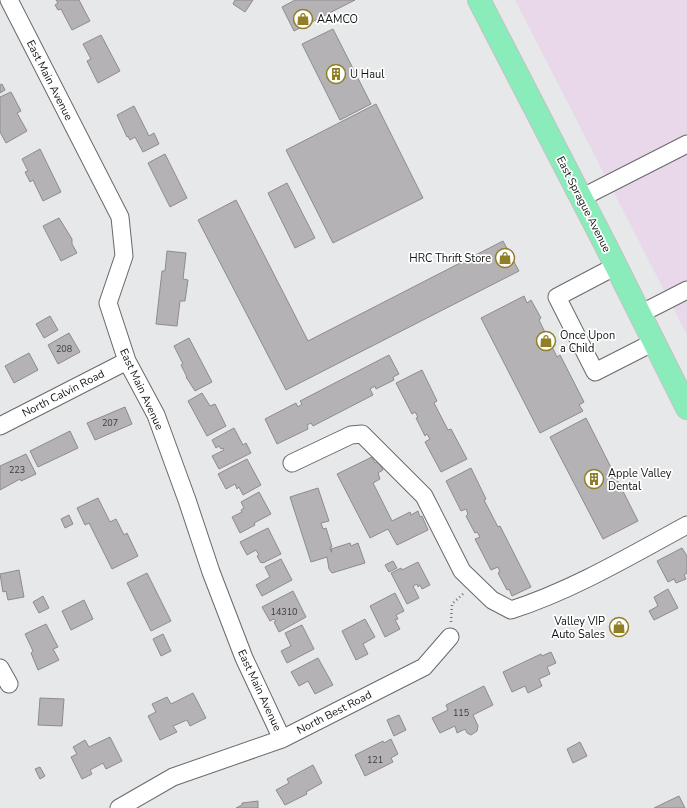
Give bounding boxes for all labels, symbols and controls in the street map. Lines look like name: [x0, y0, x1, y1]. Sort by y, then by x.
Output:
shop icon: AAMCO: [292, 8, 314, 30]
place label: AAMCO: [317, 12, 358, 27]
street label: East Main Avenue: [23, 37, 76, 123]
building icon: U Haul: [325, 63, 347, 85]
place label: U Haul: [350, 67, 385, 82]
street label: East Sprague Avenue: [553, 154, 614, 255]
shop icon: HRC Thrift Store: [494, 247, 516, 269]
place label: HRC Thrift Store: [409, 251, 491, 266]
place label: Once Upon a Child: [560, 328, 615, 356]
shop icon: Once Upon a Child: [535, 330, 557, 352]
house number: 208: [56, 343, 72, 355]
street label: East Main Avenue: [116, 346, 167, 433]
street label: North Calvin Road: [20, 366, 107, 421]
house number: 207: [102, 417, 118, 429]
house number: 223: [9, 464, 25, 476]
place label: Apple Valley Dental: [608, 466, 672, 494]
building icon: Apple Valley Dental: [583, 468, 605, 490]
house number: 14310: [270, 606, 298, 618]
place label: Valley VIP Auto Sales: [551, 614, 605, 642]
shop icon: Valley VIP Auto Sales: [608, 616, 630, 638]
street label: East Main Avenue: [234, 647, 285, 734]
street label: North Best Road: [294, 687, 374, 738]
house number: 115: [453, 707, 469, 719]
house number: 121: [367, 754, 383, 766]

